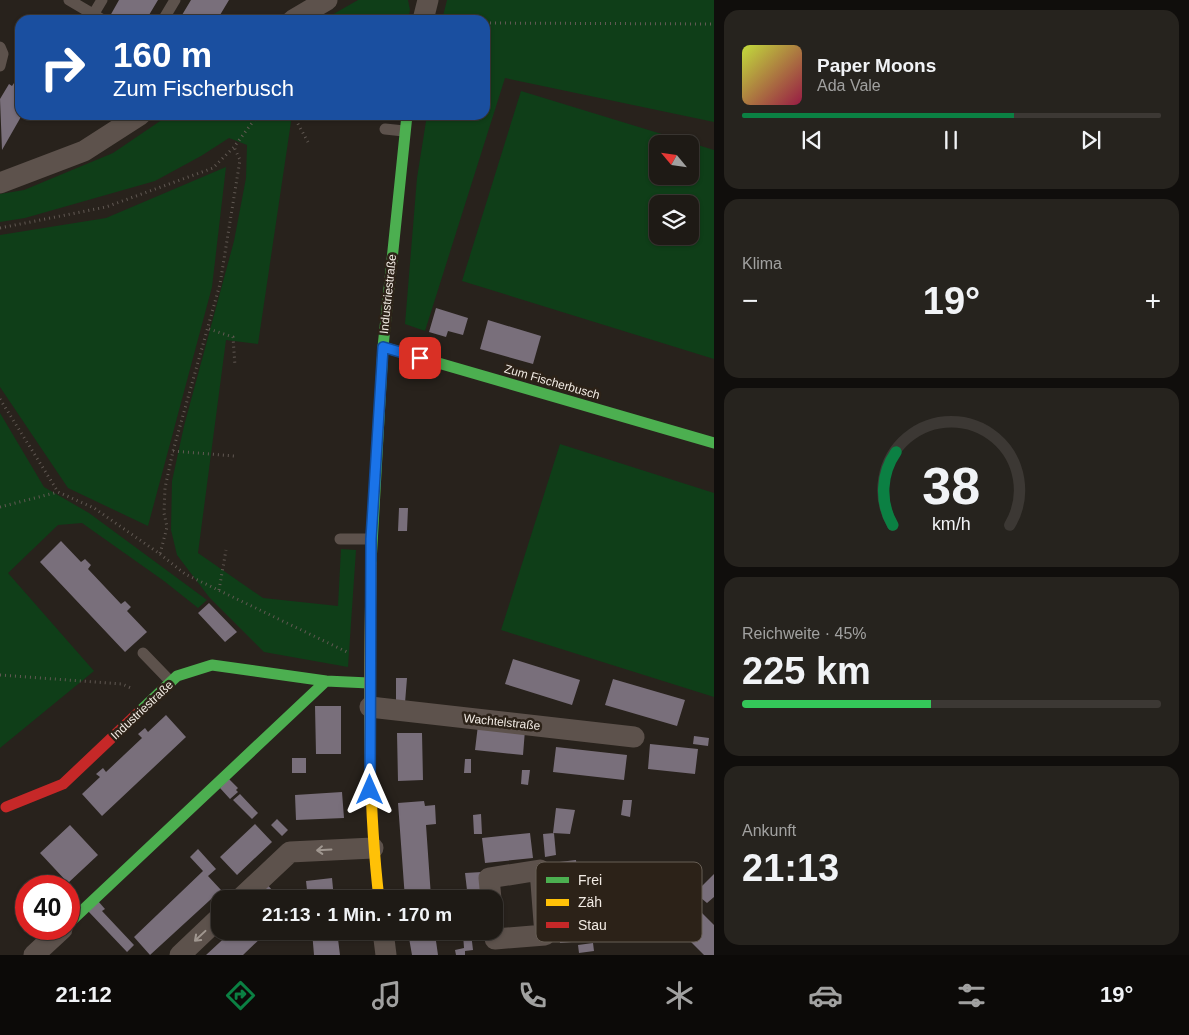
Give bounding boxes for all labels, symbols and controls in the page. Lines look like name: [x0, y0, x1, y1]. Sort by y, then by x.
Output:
icon: right: [30, 35, 95, 100]
text: 160 m: [113, 35, 212, 74]
text: Paper Moons: [817, 55, 936, 76]
text: Zum Fischerbusch: [113, 76, 294, 101]
text: Ada Vale: [817, 77, 881, 94]
icon: previous: [798, 126, 826, 154]
icon: pause: [937, 126, 965, 154]
icon: next: [1077, 126, 1105, 154]
north arrow: [649, 135, 699, 185]
map controls: [649, 135, 699, 245]
button: layers: [649, 195, 699, 245]
street label: Industriestraße: [377, 253, 399, 335]
text: Klima: [742, 255, 782, 272]
text: 19°: [923, 280, 980, 322]
text: −: [742, 285, 758, 316]
text: +: [1145, 285, 1161, 316]
pin: [399, 337, 441, 379]
icon: arrive: [406, 344, 434, 372]
street label: Zum Fischerbusch: [503, 362, 601, 402]
text: 38: [923, 457, 980, 515]
text: km/h: [932, 514, 971, 534]
text: Reichweite · 45%: [742, 625, 867, 642]
text: 225 km: [742, 650, 871, 692]
street label: Industriestraße: [108, 677, 176, 742]
street label: Wachtelstraße: [463, 711, 541, 733]
position arrow: [343, 763, 395, 815]
text: Ankunft: [742, 822, 796, 839]
one-way arrow: [316, 846, 332, 855]
text: 21:13: [742, 847, 839, 889]
legend: [536, 862, 702, 942]
text: Frei: [578, 872, 602, 888]
speed limit sign: 40: [15, 875, 80, 940]
text: Zäh: [578, 894, 602, 910]
text: 21:13 · 1 Min. · 170 m: [262, 904, 452, 925]
text: Stau: [578, 917, 607, 933]
one-way arrow: [193, 930, 206, 942]
icon: directions: [223, 978, 258, 1013]
icon: music: [369, 978, 404, 1013]
icon: phone: [515, 978, 550, 1013]
icon: climate: [662, 978, 697, 1013]
icon: car: [808, 978, 843, 1013]
icon: filters: [954, 978, 989, 1013]
text: 21:12: [56, 982, 112, 1007]
text: 19°: [1100, 982, 1133, 1007]

